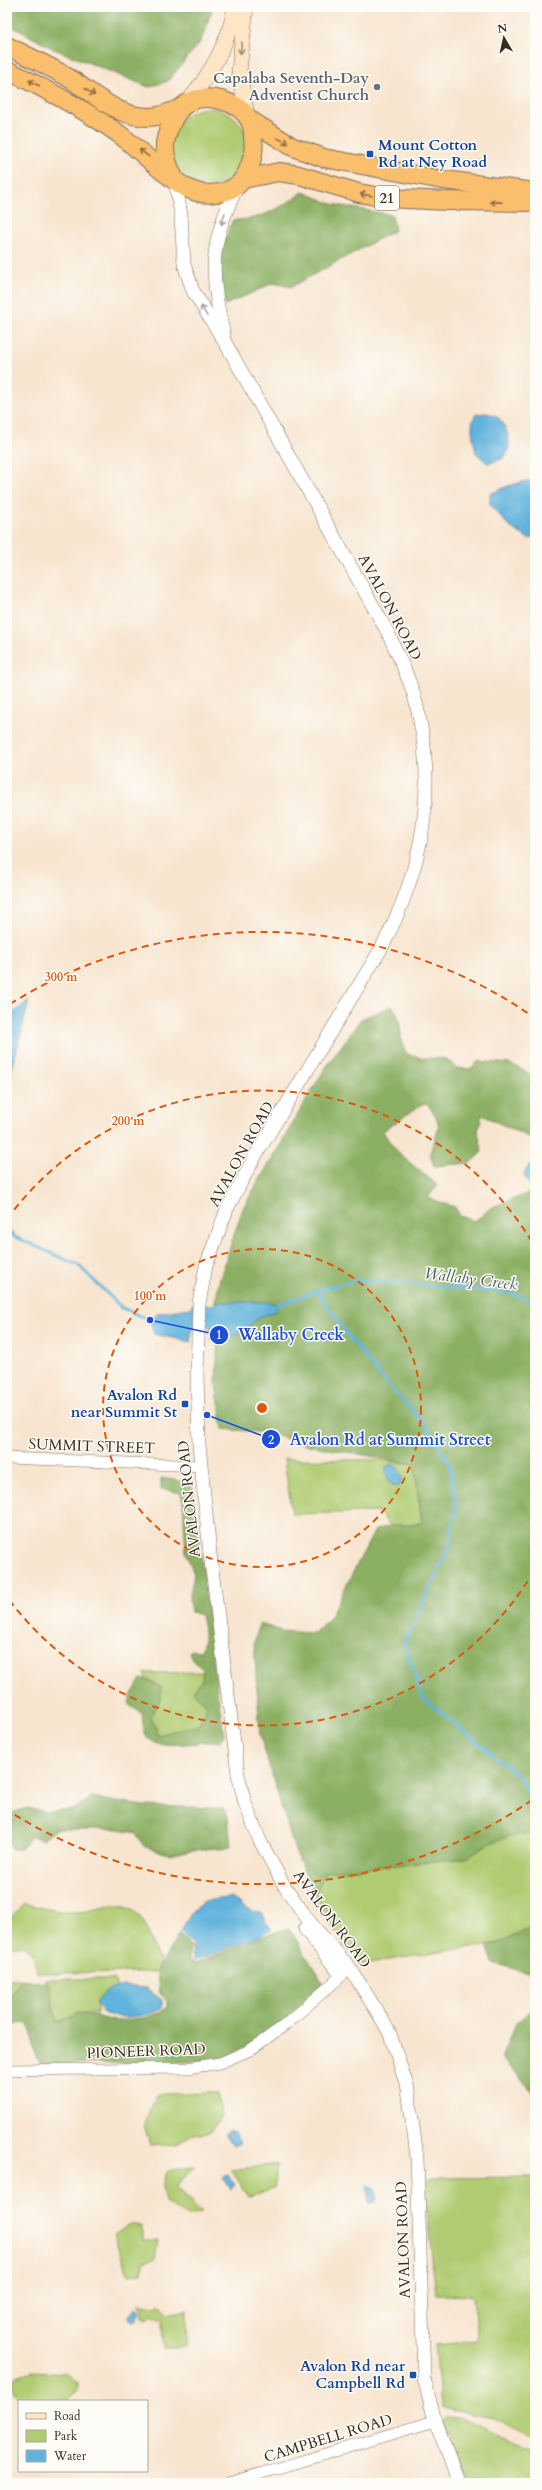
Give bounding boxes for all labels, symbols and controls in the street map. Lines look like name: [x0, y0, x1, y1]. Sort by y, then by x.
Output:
north arrow: [484, 18, 524, 58]
text: N: [497, 20, 509, 37]
one-way arrow: [238, 41, 245, 54]
place label: Capalaba Seventh-Day Adventist Church: [213, 68, 370, 105]
one-way arrow: [29, 79, 41, 87]
marker: Capalaba Seventh-Day Adventist Church: [372, 82, 382, 92]
one-way arrow: [84, 88, 95, 96]
place label: Mount Cotton Rd at Ney Road: [378, 135, 487, 172]
one-way arrow: [276, 137, 288, 145]
one-way arrow: [138, 149, 149, 157]
marker: Mount Cotton Rd at Ney Road: [365, 149, 375, 159]
road number: 21: [375, 186, 399, 210]
one-way arrow: [360, 191, 373, 199]
one-way arrow: [490, 198, 503, 206]
one-way arrow: [218, 212, 226, 224]
one-way arrow: [200, 305, 208, 317]
street label: AVALON ROAD: [354, 550, 426, 664]
text: 300 m: [45, 969, 78, 985]
street label: AVALON ROAD: [204, 1098, 278, 1210]
text: 200 m: [112, 1113, 145, 1129]
water label: Wallaby Creek: [423, 1262, 519, 1296]
text: 100 m: [134, 1288, 167, 1304]
callout: Wallaby Creek: [209, 1321, 352, 1349]
text: Wallaby Creek: [237, 1324, 344, 1346]
text: 1: [216, 1327, 222, 1343]
place label: Avalon Rd near Summit St: [71, 1385, 178, 1422]
marker: Avalon Rd near Summit St: [180, 1399, 190, 1409]
centre of rings: [255, 1401, 269, 1415]
callout: Avalon Rd at Summit Street: [261, 1425, 498, 1453]
text: Avalon Rd at Summit Street: [290, 1429, 491, 1451]
text: 2: [268, 1432, 274, 1448]
street label: SUMMIT STREET: [28, 1434, 156, 1458]
street label: AVALON ROAD: [173, 1440, 205, 1558]
street label: AVALON ROAD: [289, 1866, 375, 1972]
street label: PIONEER ROAD: [86, 2039, 206, 2063]
street label: AVALON ROAD: [391, 2181, 415, 2299]
place label: Avalon Rd near Campbell Rd: [300, 2356, 406, 2393]
marker: Avalon Rd near Campbell Rd: [408, 2370, 418, 2380]
legend: [18, 2400, 148, 2472]
text: Road: [54, 2408, 81, 2424]
street label: CAMPBELL ROAD: [261, 2409, 395, 2467]
text: Park: [54, 2428, 78, 2444]
text: Water: [53, 2448, 87, 2464]

